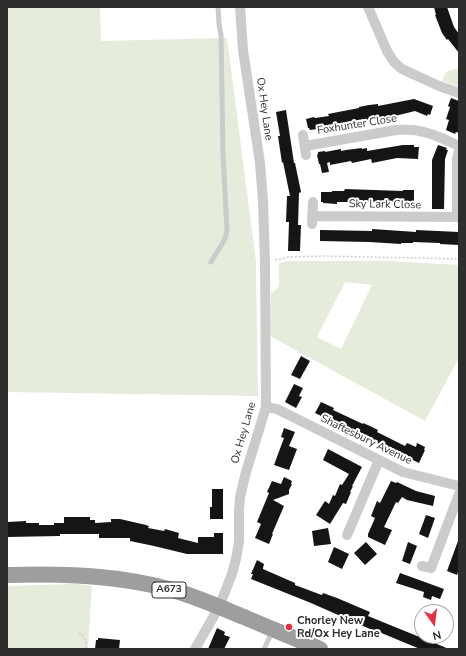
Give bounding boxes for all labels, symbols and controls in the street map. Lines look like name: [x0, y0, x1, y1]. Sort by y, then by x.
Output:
street label: Ox Hey Lane: [253, 77, 275, 141]
street label: Foxhunter Close: [316, 112, 398, 138]
street label: Sky Lark Close: [349, 198, 421, 212]
street label: Ox Hey Lane: [229, 401, 259, 465]
street label: Shaftesbury Avenue: [318, 412, 414, 468]
road number: A673: [152, 582, 186, 598]
north arrow: [414, 604, 454, 644]
place label: Chorley New Rd/Ox Hey Lane: [297, 614, 380, 640]
marker: Chorley New Rd/Ox Hey Lane: [284, 622, 294, 632]
text: N: [431, 627, 443, 643]

